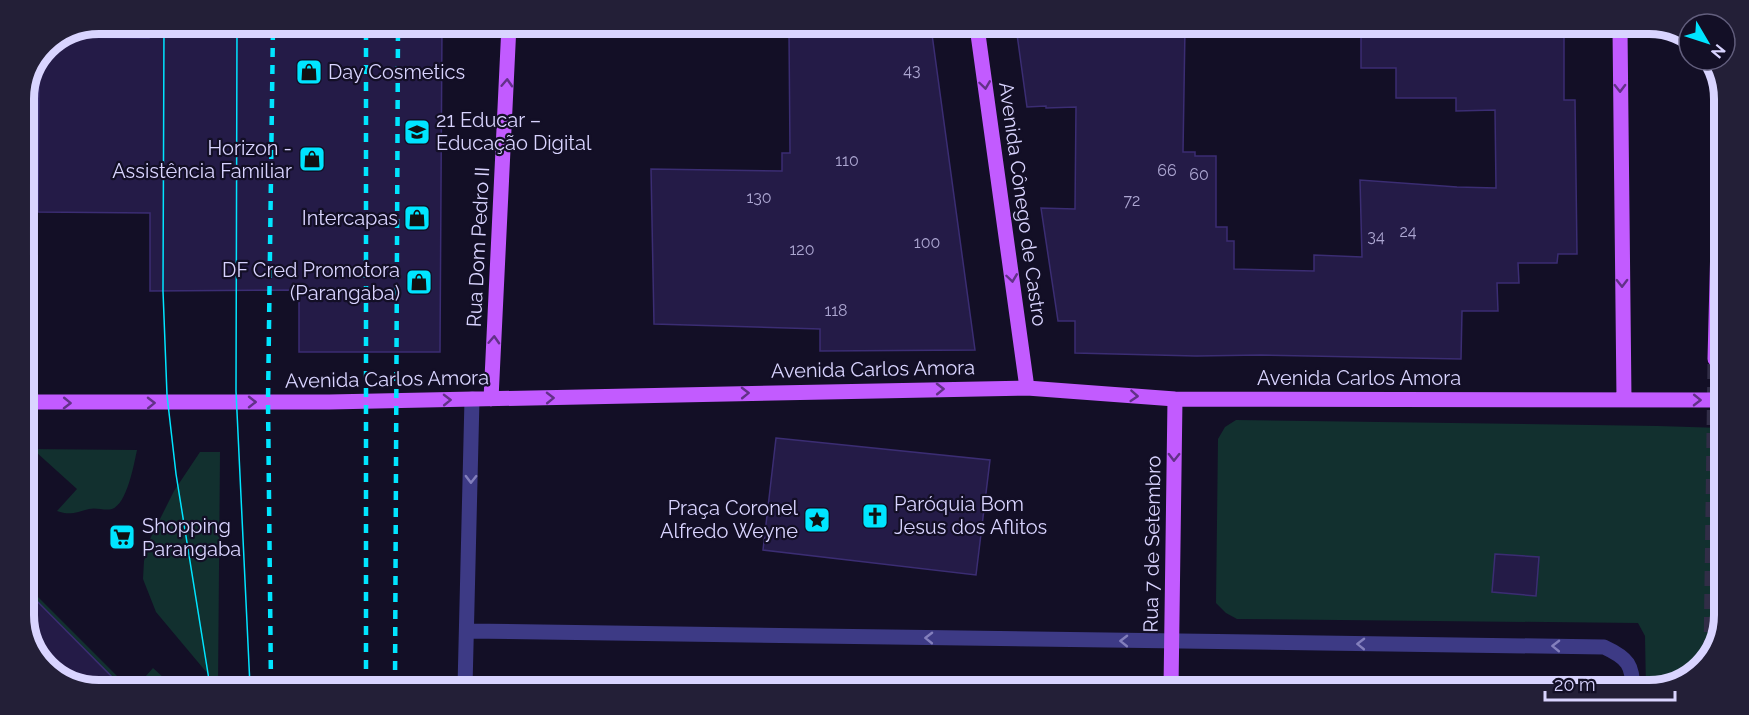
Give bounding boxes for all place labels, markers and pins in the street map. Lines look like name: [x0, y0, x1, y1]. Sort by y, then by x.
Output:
shop icon: Day Cosmetics: [294, 57, 324, 87]
place label: Day Cosmetics: [328, 60, 465, 84]
place label: 21 Educar – Educação Digital: [436, 108, 592, 155]
school or university icon: 21 Educar – Educação Digital: [402, 117, 432, 147]
place label: Horizon - Assistência Familiar: [112, 136, 292, 183]
shop icon: Horizon - Assistência Familiar: [297, 144, 327, 174]
shop icon: Intercapas: [402, 203, 432, 233]
place label: Intercapas: [302, 206, 398, 230]
place label: DF Cred Promotora (Parangaba): [222, 258, 400, 305]
shop icon: DF Cred Promotora (Parangaba): [404, 267, 434, 297]
place label: Paróquia Bom Jesus dos Aflitos: [894, 492, 1047, 539]
place label: Praça Coronel Alfredo Weyne: [660, 496, 799, 543]
church icon: Paróquia Bom Jesus dos Aflitos: [860, 501, 890, 531]
place icon: Praça Coronel Alfredo Weyne: [802, 505, 832, 535]
place label: Shopping Parangaba: [142, 514, 241, 561]
supermarket icon: Shopping Parangaba: [107, 522, 137, 552]

